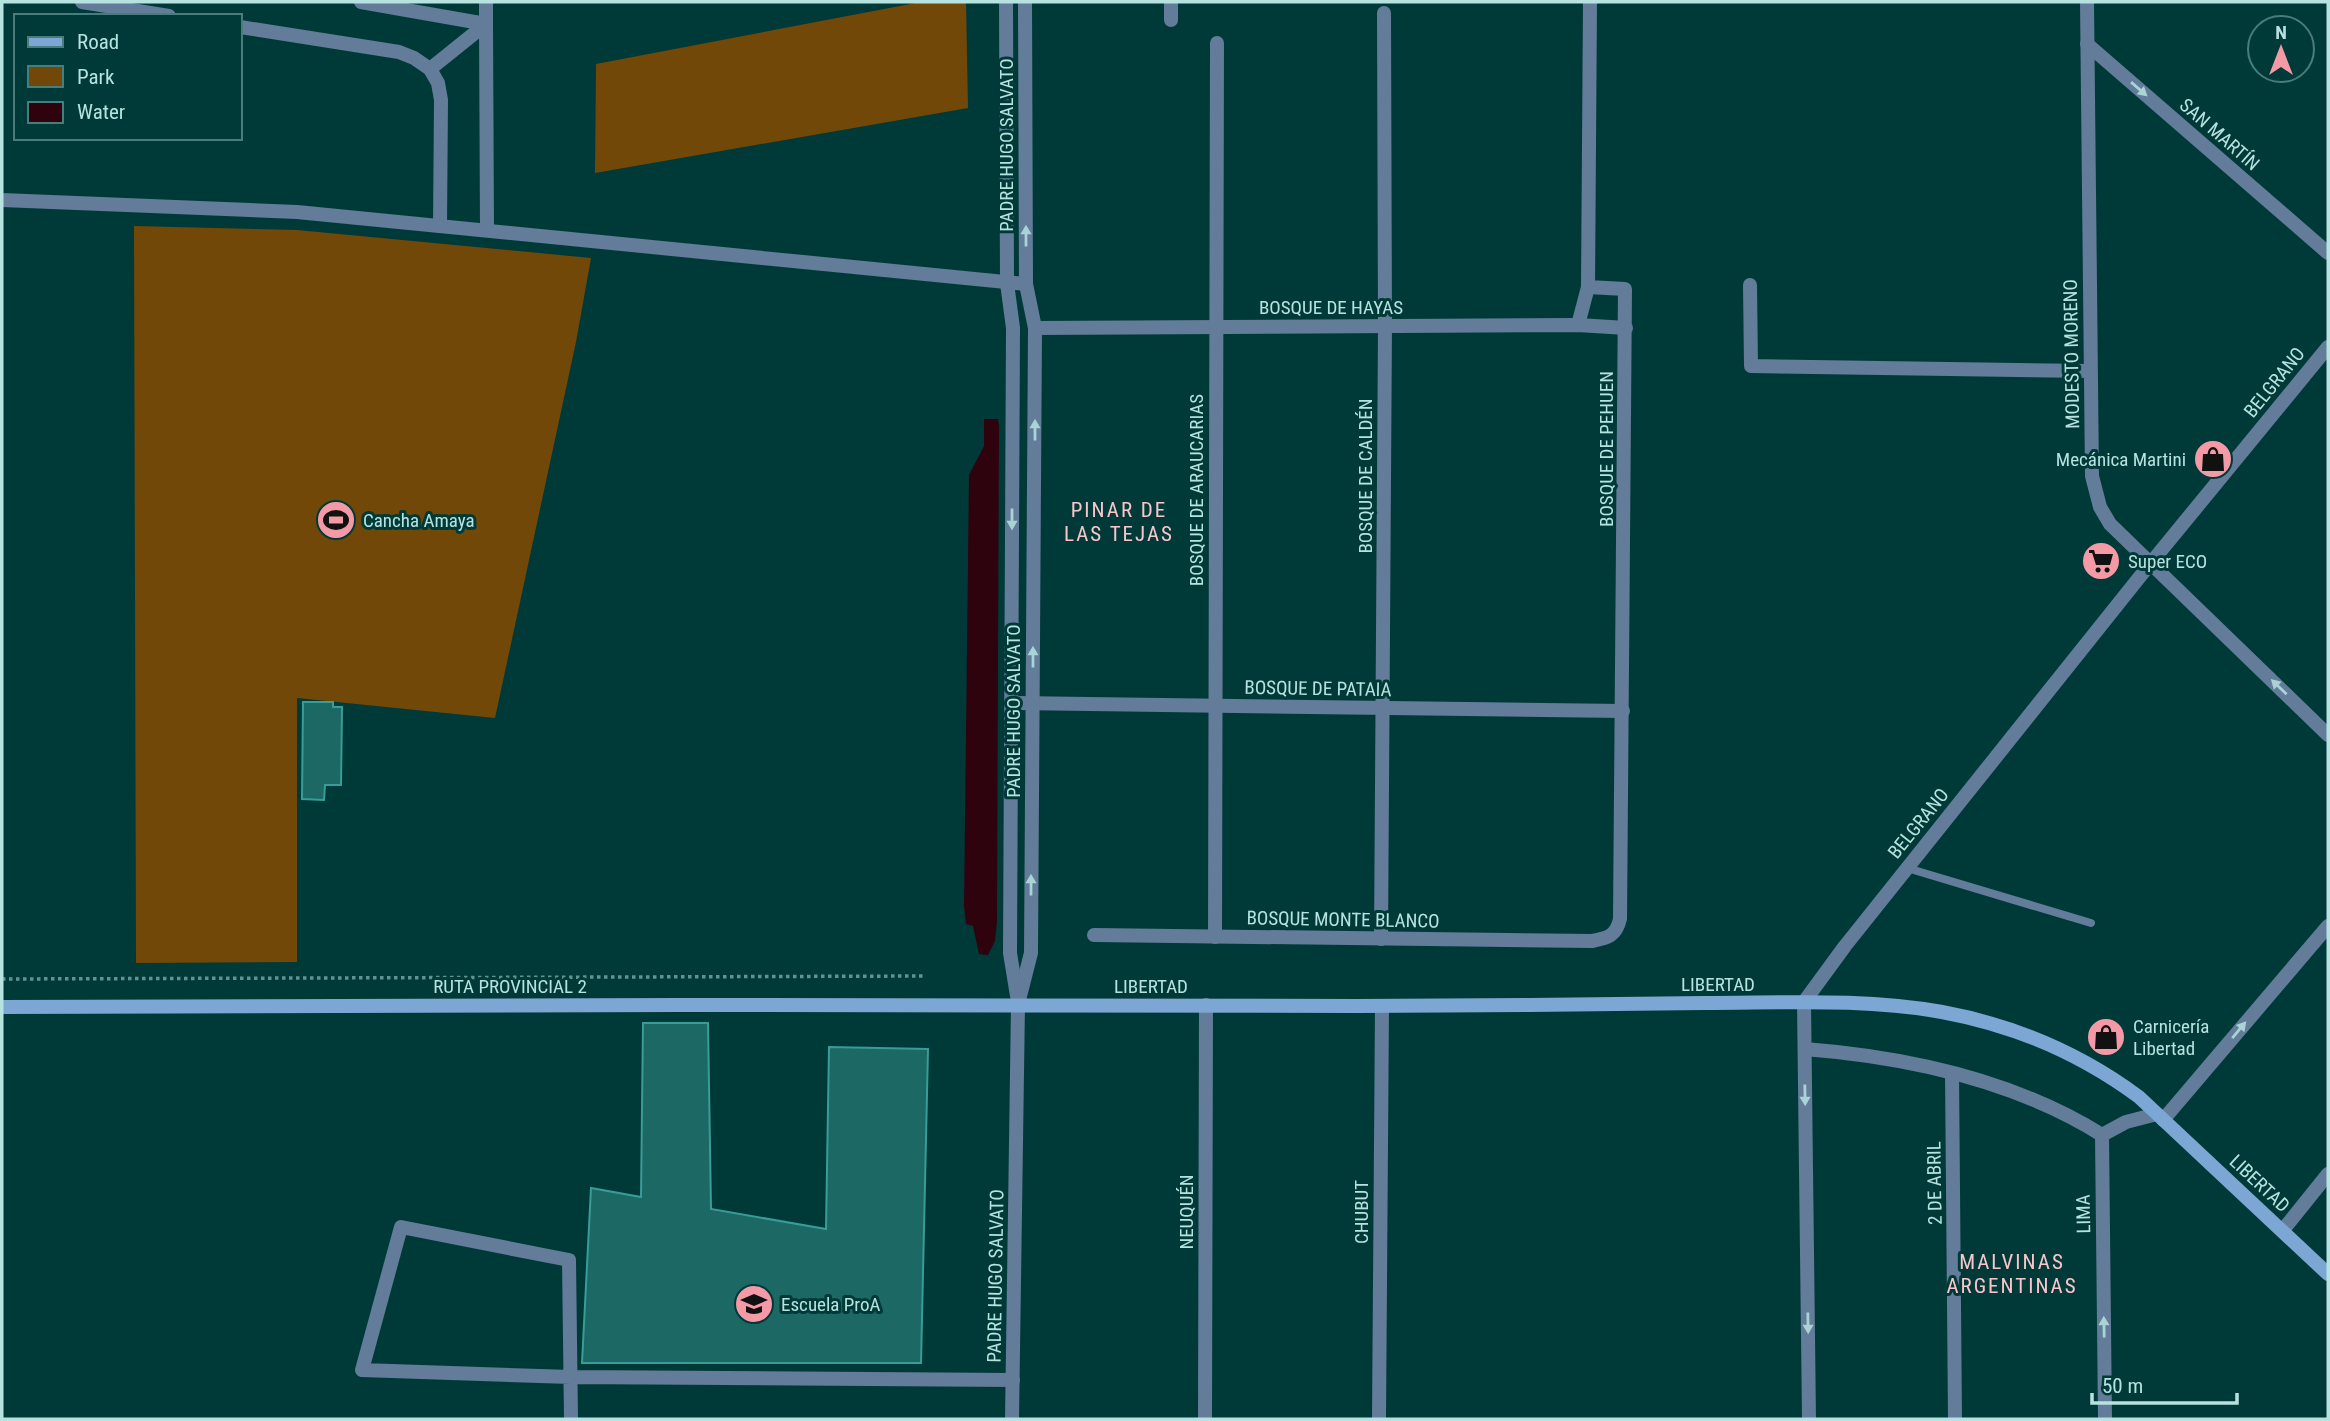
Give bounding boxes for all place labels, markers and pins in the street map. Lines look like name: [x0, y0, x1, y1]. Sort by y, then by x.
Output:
shop icon: Mecánica Martini: [2192, 438, 2234, 480]
place label: Mecánica Martini: [2056, 448, 2186, 471]
sports icon: Cancha Amaya: [315, 499, 357, 541]
place label: Cancha Amaya: [363, 509, 475, 532]
supermarket icon: Super ECO: [2080, 540, 2122, 582]
place label: Super ECO: [2128, 550, 2207, 573]
place label: Carnicería Libertad: [2133, 1015, 2209, 1060]
shop icon: Carnicería Libertad: [2085, 1016, 2127, 1058]
school or university icon: Escuela ProA: [733, 1283, 775, 1325]
place label: Escuela ProA: [781, 1293, 880, 1316]

